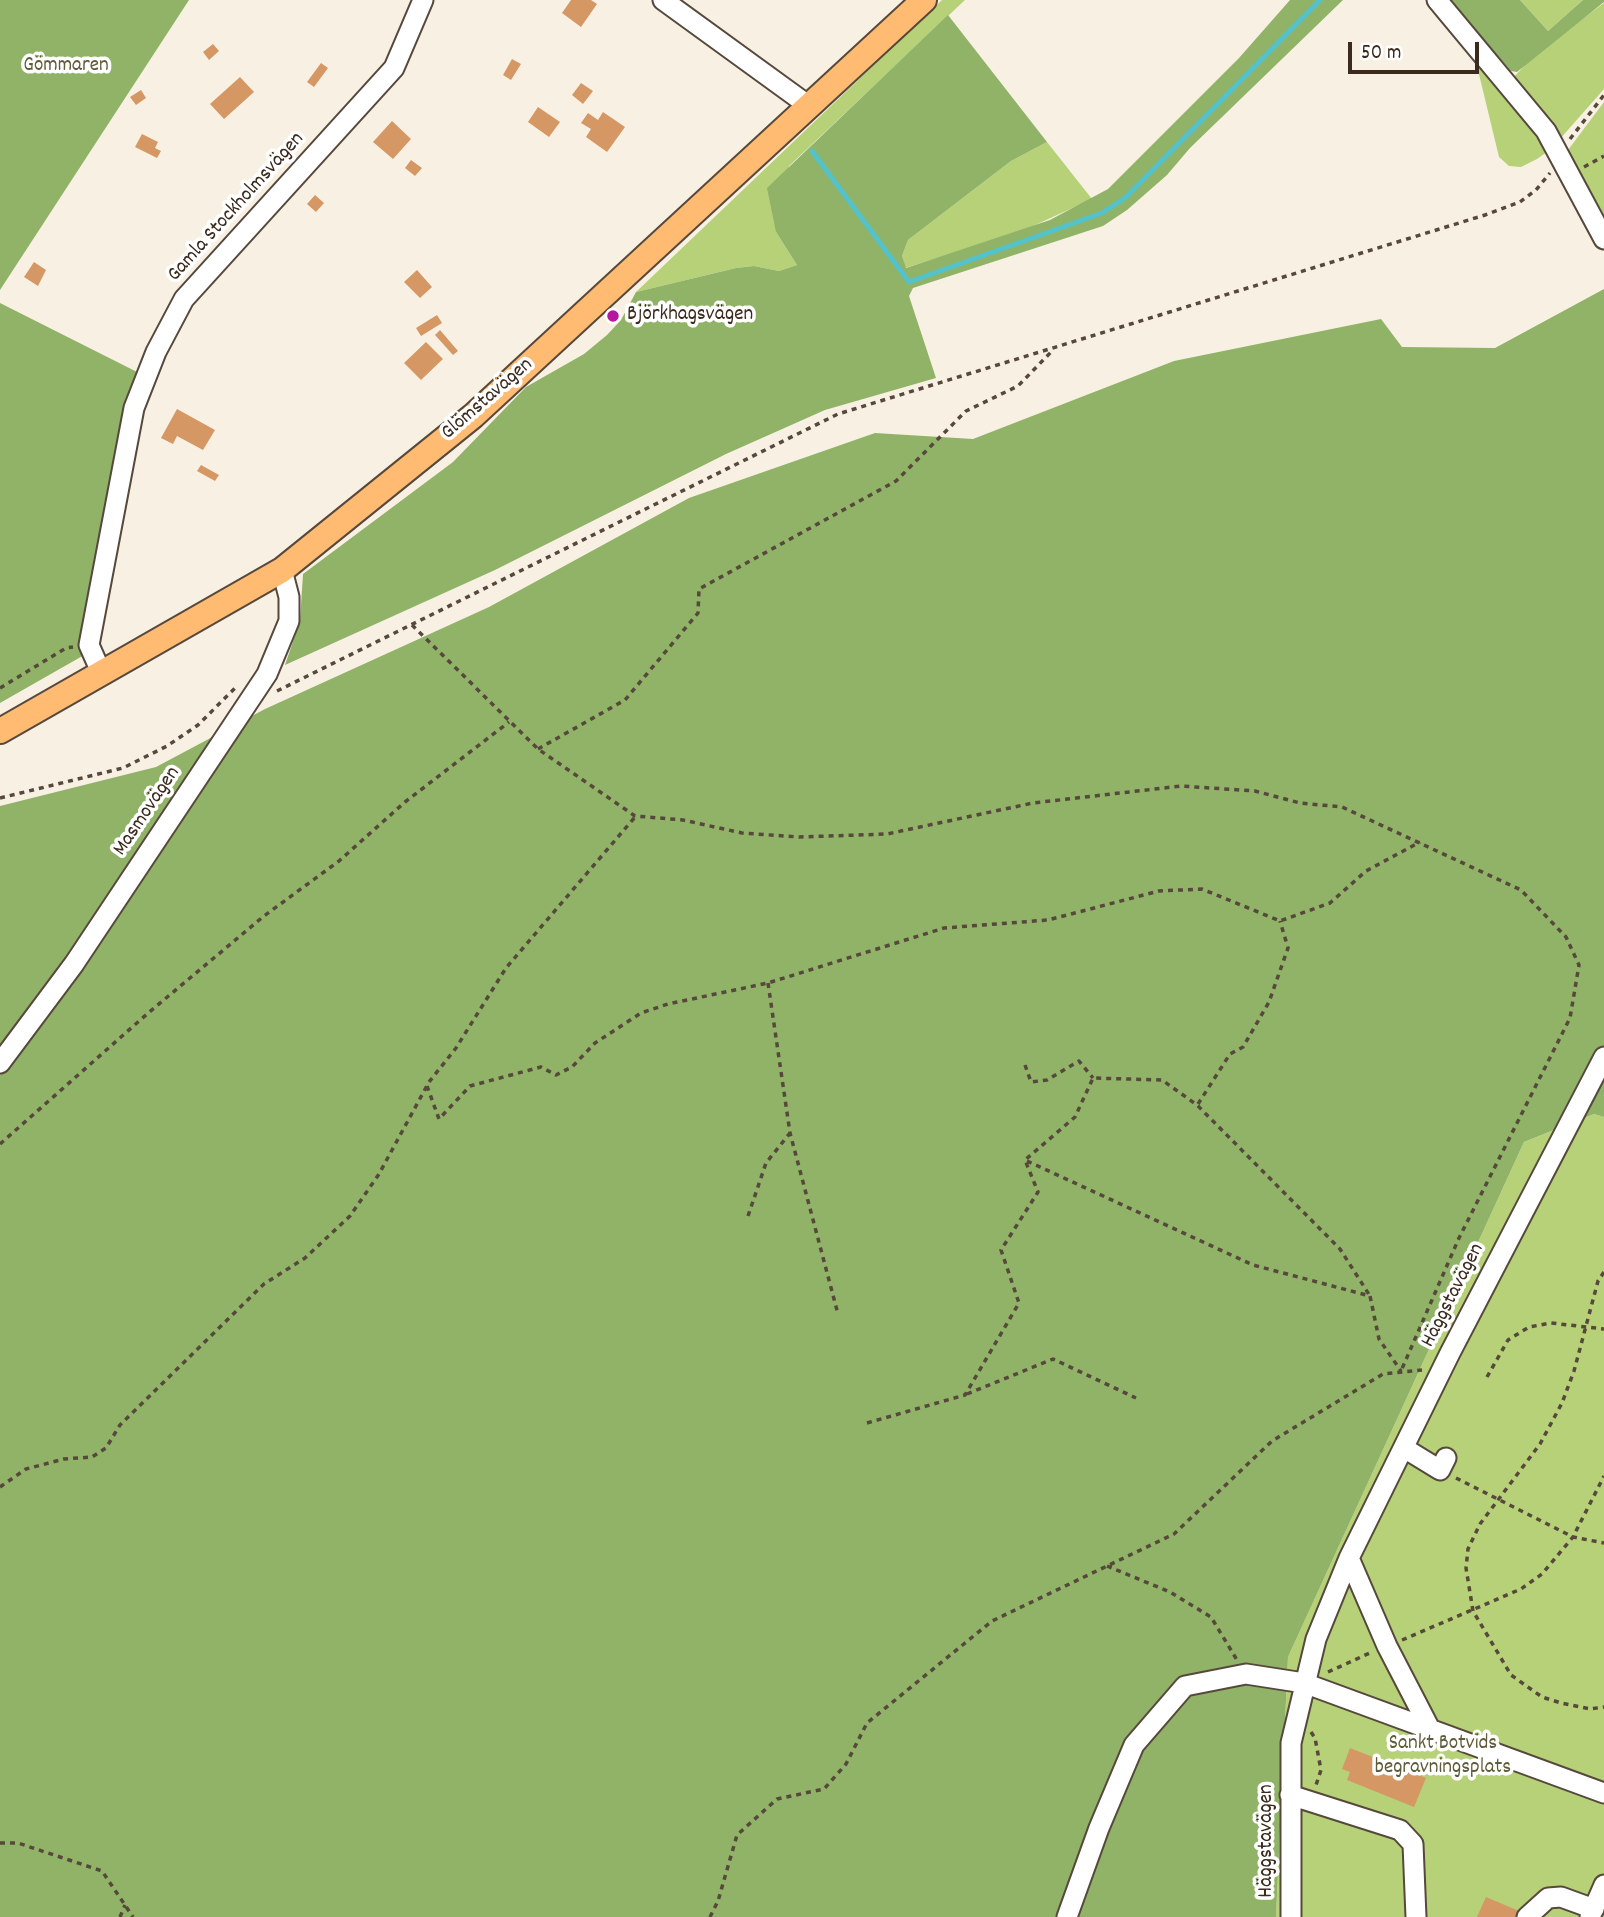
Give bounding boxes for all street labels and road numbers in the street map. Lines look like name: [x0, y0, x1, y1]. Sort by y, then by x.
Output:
street label: Gamla Stockholmsvägen: [163, 128, 311, 288]
street label: Glömstavägen: [437, 353, 539, 447]
street label: Masmovägen: [109, 763, 187, 861]
street label: Häggstavägen: [1417, 1240, 1491, 1352]
street label: Häggstavägen: [1255, 1784, 1281, 1898]

